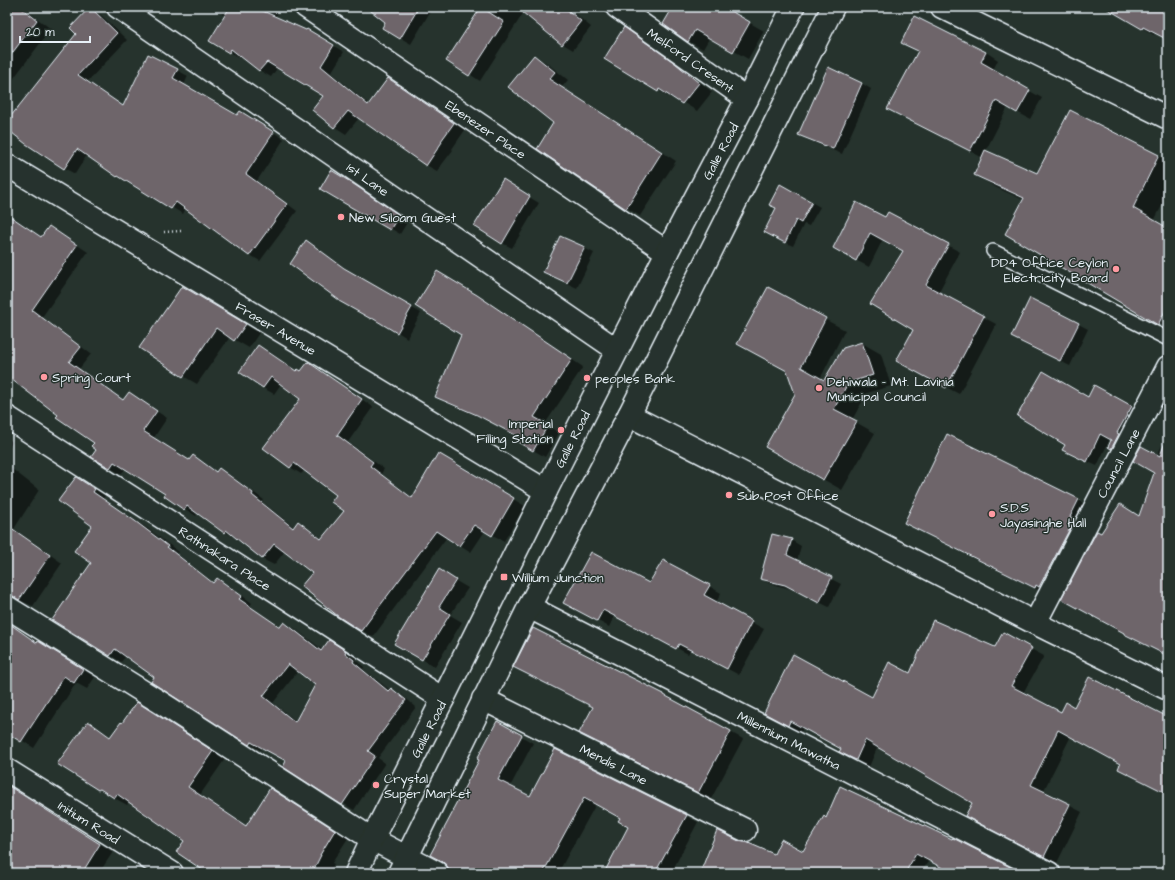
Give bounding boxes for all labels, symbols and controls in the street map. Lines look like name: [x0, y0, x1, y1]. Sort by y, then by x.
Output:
scale bar: [20, 18, 90, 44]
text: 20 m: [26, 24, 55, 41]
street label: Melford Cresent: [643, 24, 738, 98]
street label: Ebenezer Place: [442, 96, 529, 163]
street label: Galle Road: [698, 120, 743, 183]
street label: 1st Lane: [343, 159, 392, 201]
place label: New Siloam Guest: [349, 209, 457, 227]
marker: New Siloam Guest: [336, 212, 346, 222]
place label: DD4 Office Ceylon Electricity Board: [991, 254, 1108, 288]
marker: DD4 Office Ceylon Electricity Board: [1111, 264, 1121, 274]
street label: Fraser Avenue: [232, 298, 319, 360]
place label: Spring Court: [52, 369, 131, 388]
place label: peoples Bank: [595, 370, 675, 388]
marker: Spring Court: [39, 372, 49, 382]
marker: peoples Bank: [582, 373, 592, 383]
place label: Dehiwala - Mt. Lavinia Municipal Council: [827, 373, 954, 406]
marker: Dehiwala - Mt. Lavinia Municipal Council: [814, 383, 824, 393]
street label: Galle Road: [551, 408, 595, 471]
place label: Imperial Filling Station: [476, 415, 553, 449]
marker: Imperial Filling Station: [556, 425, 566, 435]
street label: Council Lane: [1093, 426, 1145, 501]
place label: Sub Post Office: [737, 487, 838, 505]
marker: Sub Post Office: [724, 490, 734, 500]
place label: S.D.S Jayasinghe Hall: [1000, 499, 1086, 533]
marker: S.D.S Jayasinghe Hall: [987, 509, 997, 519]
street label: Rathnakara Place: [175, 522, 274, 595]
place label: Willium Junction: [512, 569, 604, 587]
marker: Willium Junction: [499, 572, 509, 582]
street label: Galle Road: [407, 698, 451, 761]
street label: Millennium Mawatha: [734, 707, 844, 775]
street label: Mendis Lane: [577, 740, 651, 790]
place label: Crystal Super Market: [384, 770, 471, 803]
marker: Crystal Super Market: [371, 780, 381, 790]
street label: Initium Road: [54, 797, 123, 849]

